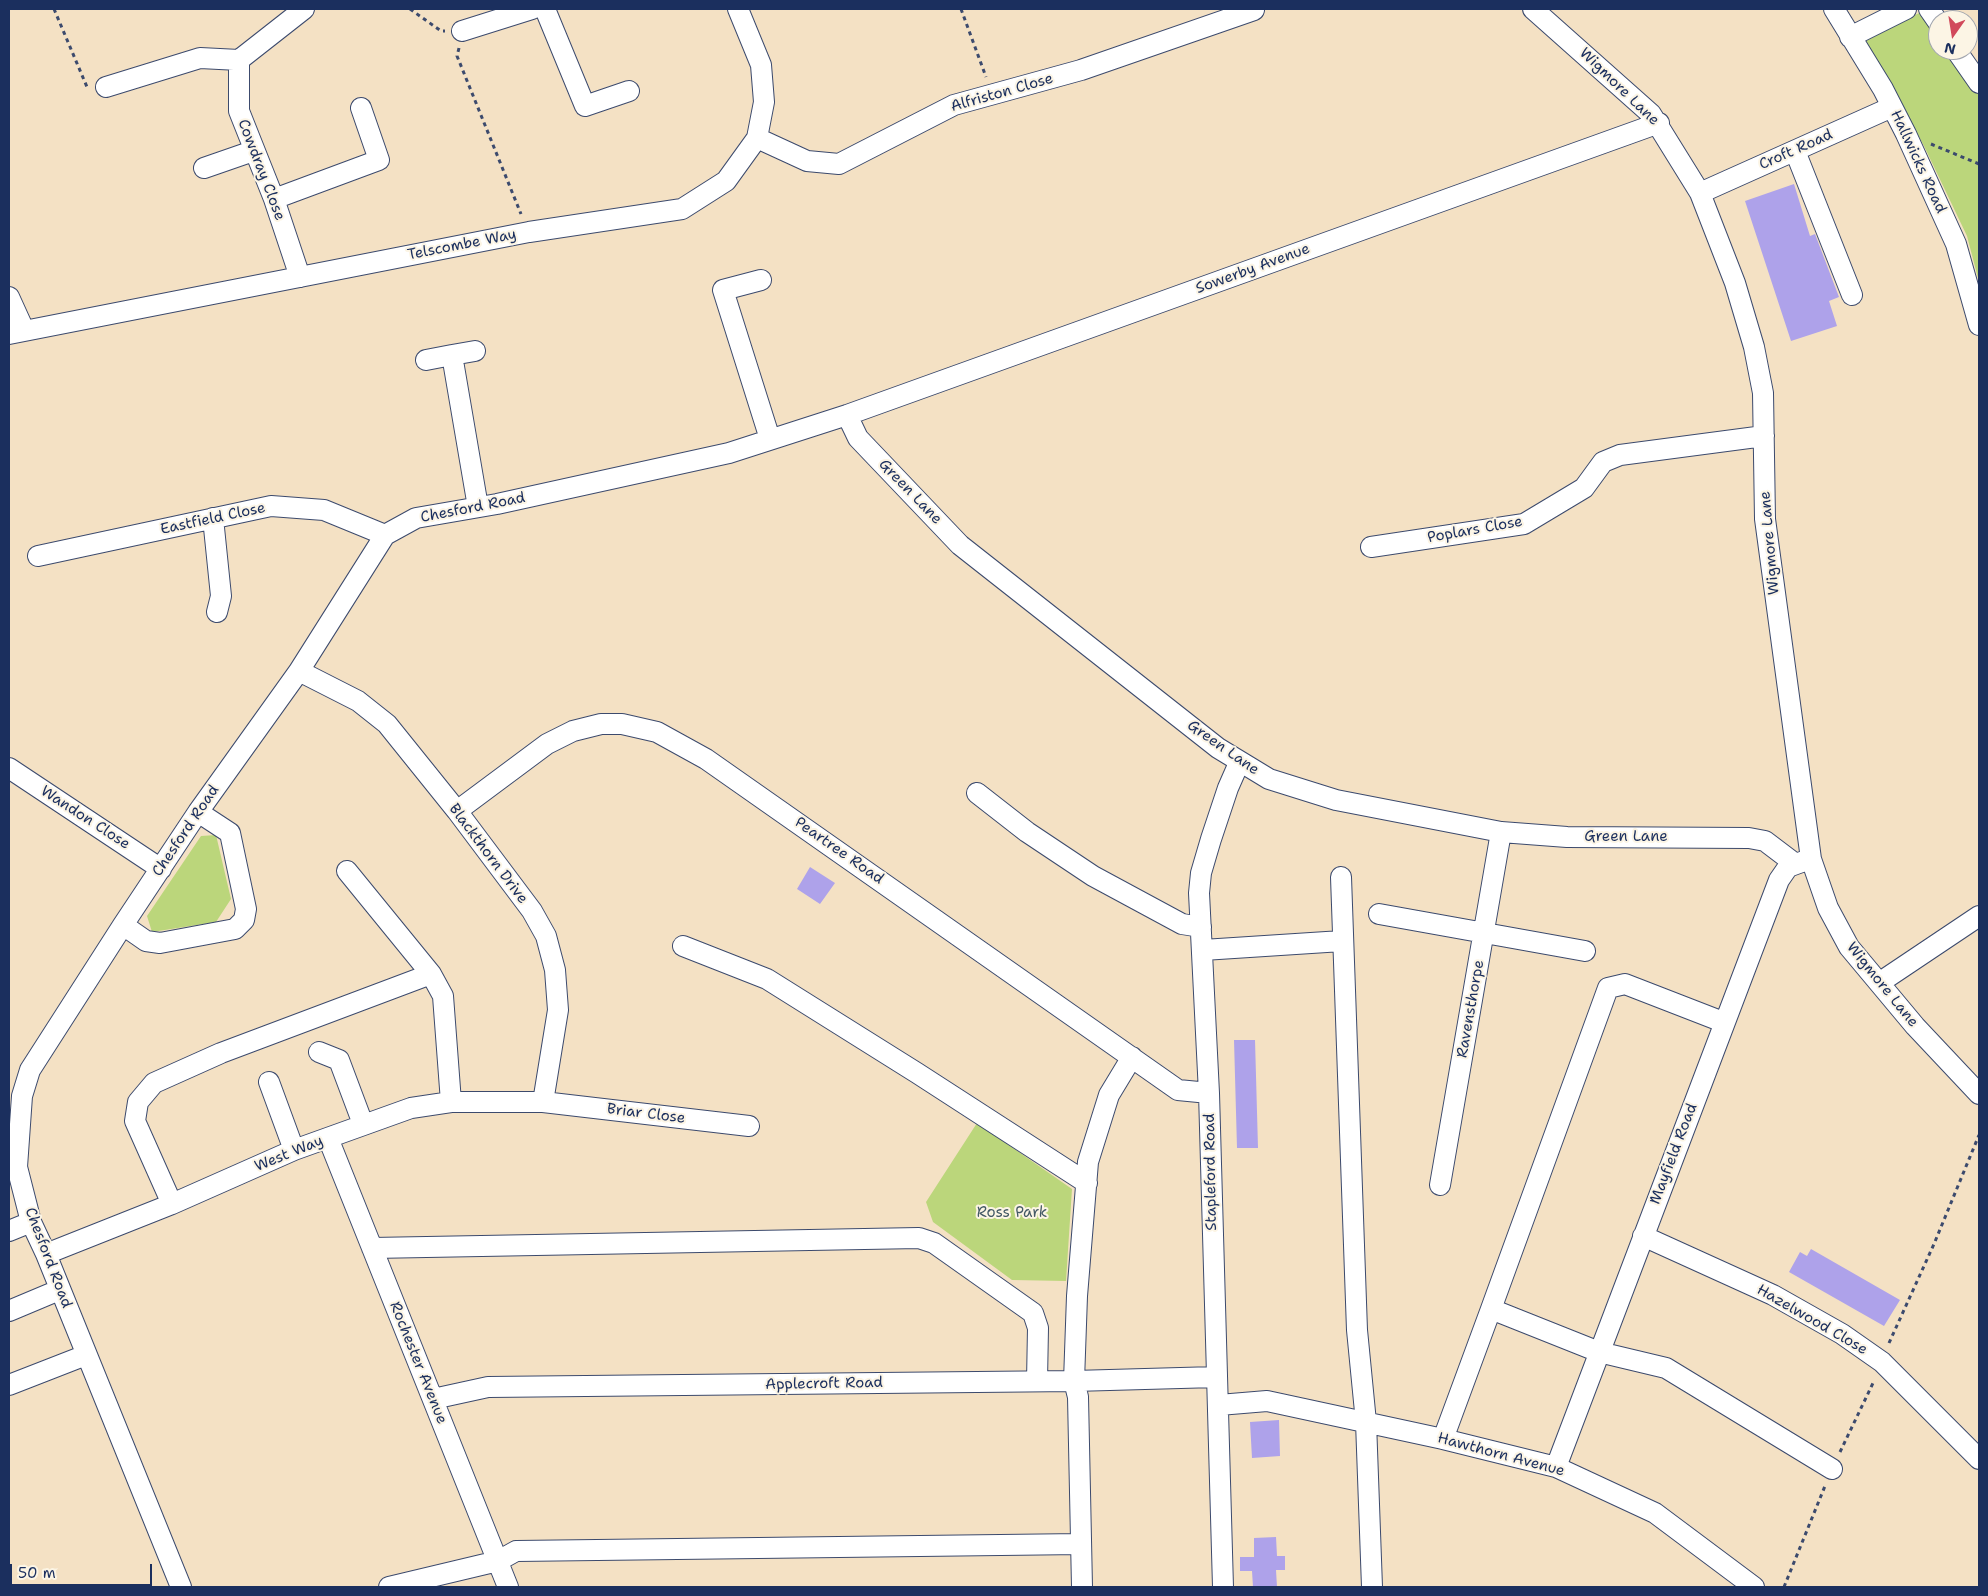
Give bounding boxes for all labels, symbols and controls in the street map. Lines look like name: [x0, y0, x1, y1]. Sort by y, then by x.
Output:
north arrow: [1928, 10, 1978, 60]
text: N: [1942, 39, 1957, 59]
street label: Wigmore Lane: [1575, 44, 1663, 130]
street label: Alfriston Close: [949, 70, 1055, 116]
street label: Hallwicks Road: [1886, 108, 1950, 216]
street label: Cowdray Close: [233, 117, 289, 223]
street label: Croft Road: [1756, 126, 1836, 174]
street label: Telscombe Way: [406, 226, 518, 264]
street label: Sowerby Avenue: [1193, 240, 1313, 298]
street label: Green Lane: [874, 456, 946, 528]
street label: Chesford Road: [419, 489, 527, 527]
street label: Wigmore Lane: [1756, 490, 1784, 596]
street label: Eastfield Close: [159, 499, 267, 539]
street label: Poplars Close: [1426, 513, 1524, 547]
street label: Green Lane: [1184, 717, 1262, 779]
street label: Wandon Close: [37, 782, 133, 854]
street label: Chesford Road: [149, 782, 223, 880]
street label: Blackthorn Drive: [445, 800, 531, 908]
street label: Peartree Road: [791, 814, 887, 888]
street label: Green Lane: [1584, 828, 1668, 846]
street label: Wigmore Lane: [1842, 939, 1922, 1031]
street label: Ravensthorpe: [1454, 959, 1488, 1059]
street label: Briar Close: [606, 1100, 686, 1128]
street label: Mayfield Road: [1646, 1101, 1702, 1207]
street label: Stapleford Road: [1201, 1113, 1221, 1231]
street label: West Way: [252, 1132, 326, 1176]
park label: Ross Park: [977, 1204, 1047, 1222]
street label: Chesford Road: [21, 1205, 75, 1311]
street label: Hazelwood Close: [1753, 1281, 1871, 1359]
street label: Rochester Avenue: [385, 1299, 451, 1427]
street label: Applecroft Road: [765, 1374, 883, 1394]
street label: Hawthorn Avenue: [1435, 1429, 1567, 1481]
scale bar: [12, 1554, 155, 1586]
text: 50 m: [18, 1563, 56, 1583]

